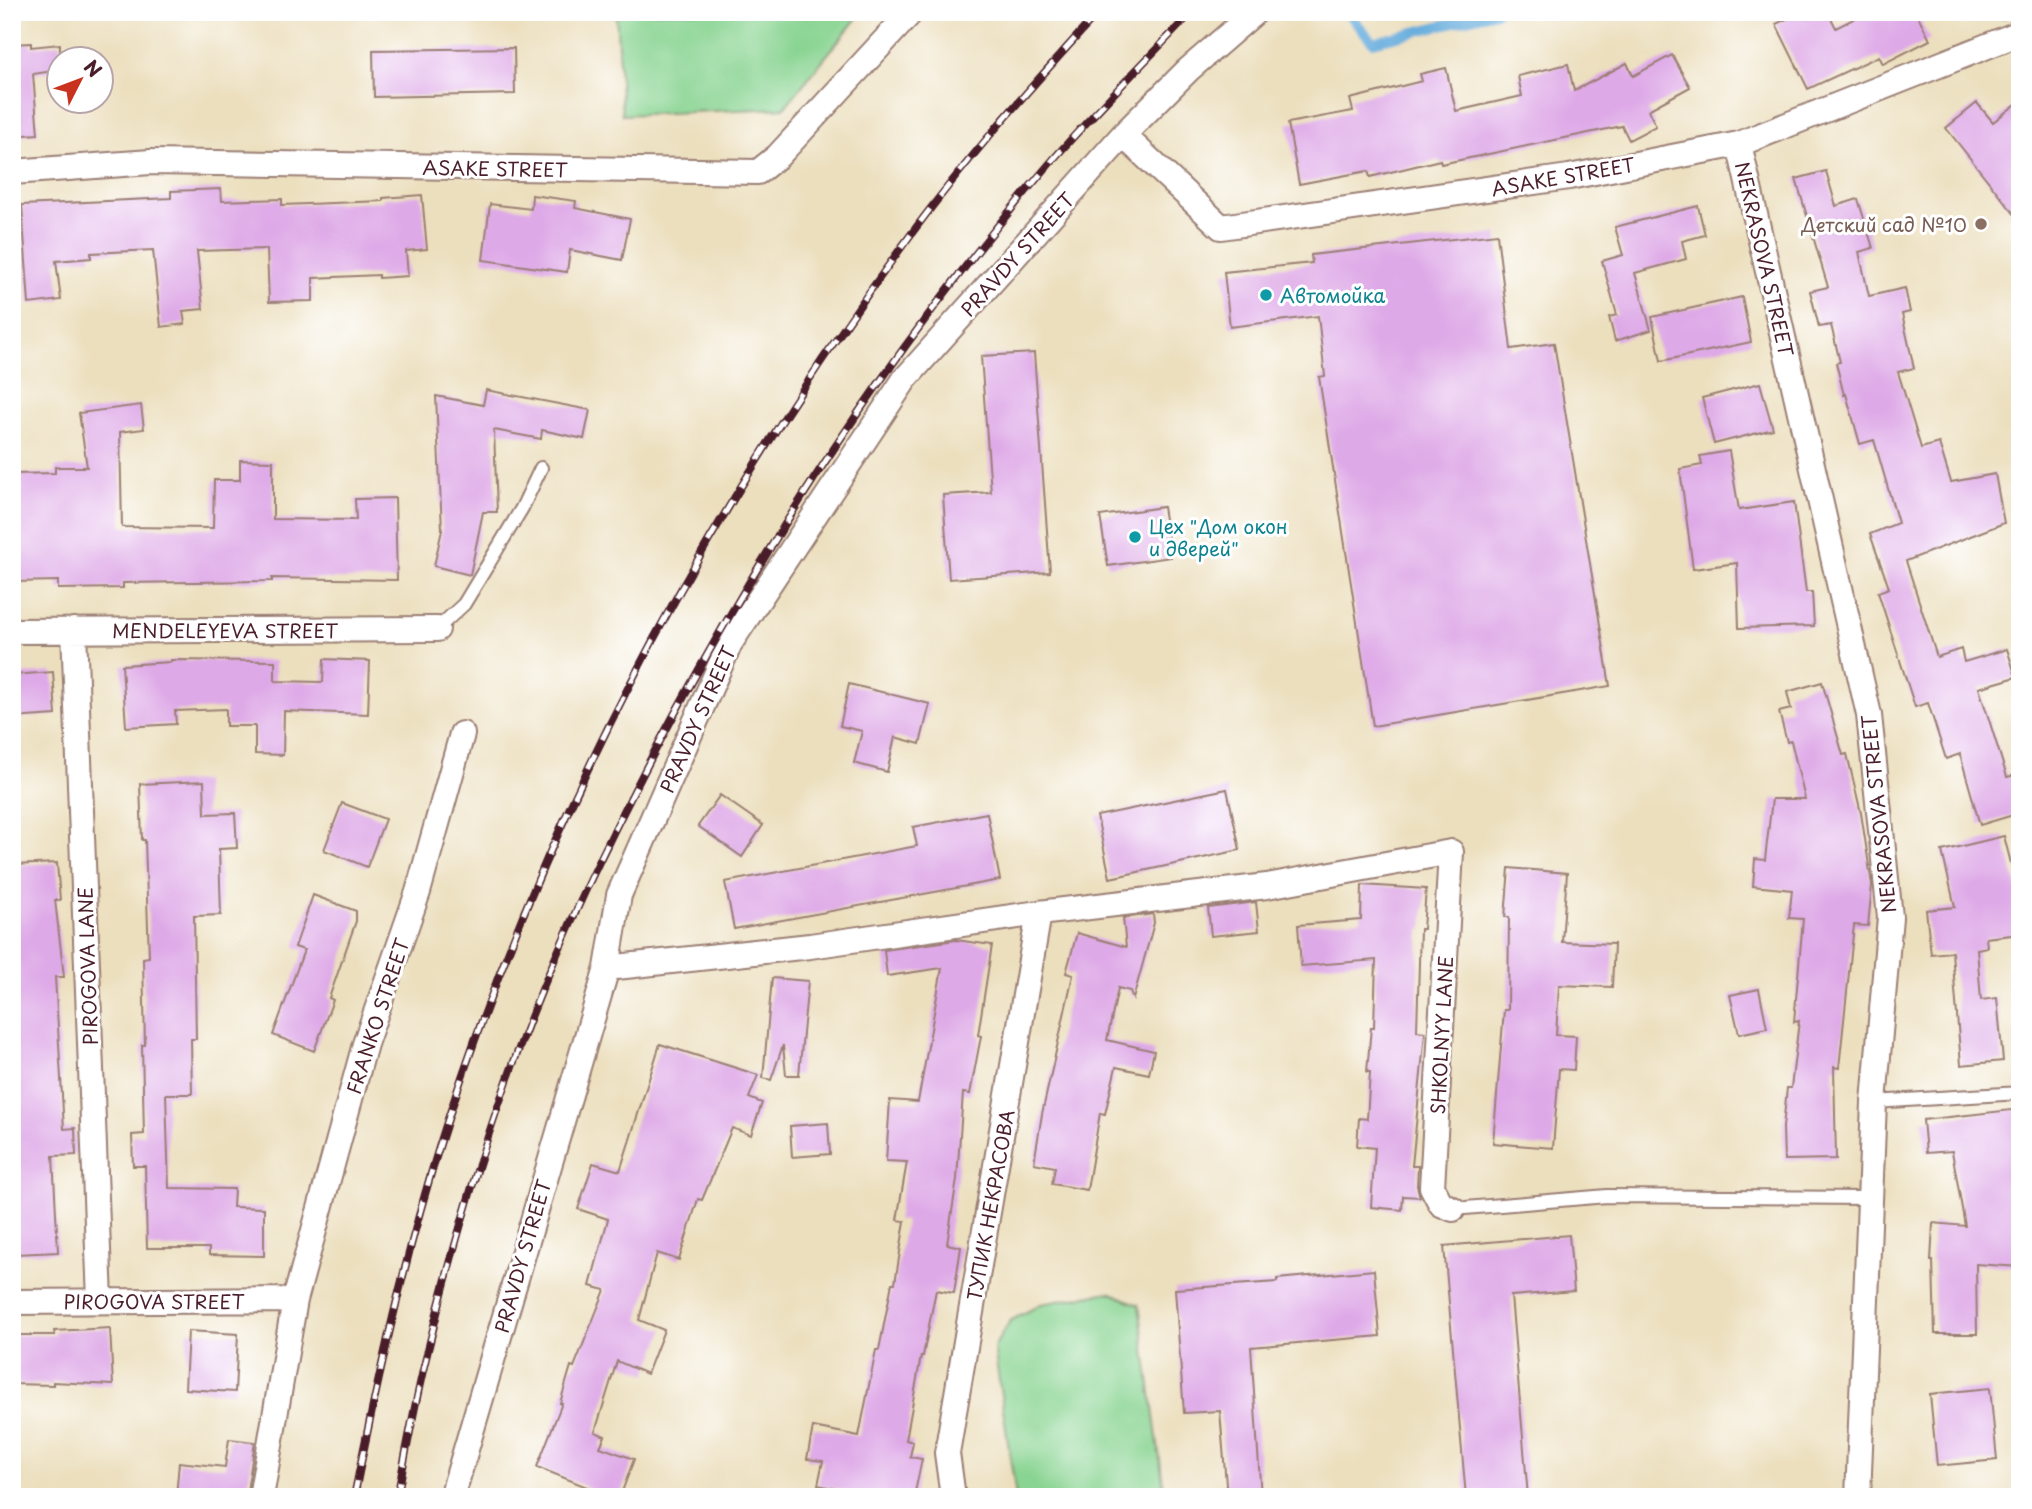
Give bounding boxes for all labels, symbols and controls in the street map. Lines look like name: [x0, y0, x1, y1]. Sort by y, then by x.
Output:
north arrow: [46, 46, 116, 116]
text: N: [78, 53, 109, 83]
street label: ASAKE STREET: [1489, 150, 1637, 202]
street label: ASAKE STREET: [422, 153, 568, 183]
street label: NEKRASOVA STREET: [1729, 159, 1801, 359]
street label: PRAVDY STREET: [954, 186, 1080, 322]
place label: Детский сад №10: [1801, 210, 1967, 238]
marker: Детский сад №10: [1973, 216, 1989, 232]
place label: Автомойка: [1280, 281, 1386, 309]
marker: Автомойка: [1258, 287, 1274, 303]
place label: Цех "Дом окон и дверей": [1149, 512, 1288, 562]
marker: Цех "Дом окон и дверей": [1127, 529, 1143, 545]
street label: MENDELEYEVA STREET: [112, 616, 338, 644]
street label: PRAVDY STREET: [652, 641, 742, 797]
street label: NEKRASOVA STREET: [1854, 714, 1902, 914]
street label: PIROGOVA LANE: [70, 886, 104, 1046]
street label: FRANKO STREET: [339, 935, 415, 1097]
street label: SHKOLNYY LANE: [1423, 955, 1459, 1115]
street label: ТУПИК НЕКРАСОВА: [959, 1107, 1021, 1303]
street label: PRAVDY STREET: [487, 1176, 557, 1336]
street label: PIROGOVA STREET: [64, 1287, 244, 1315]

